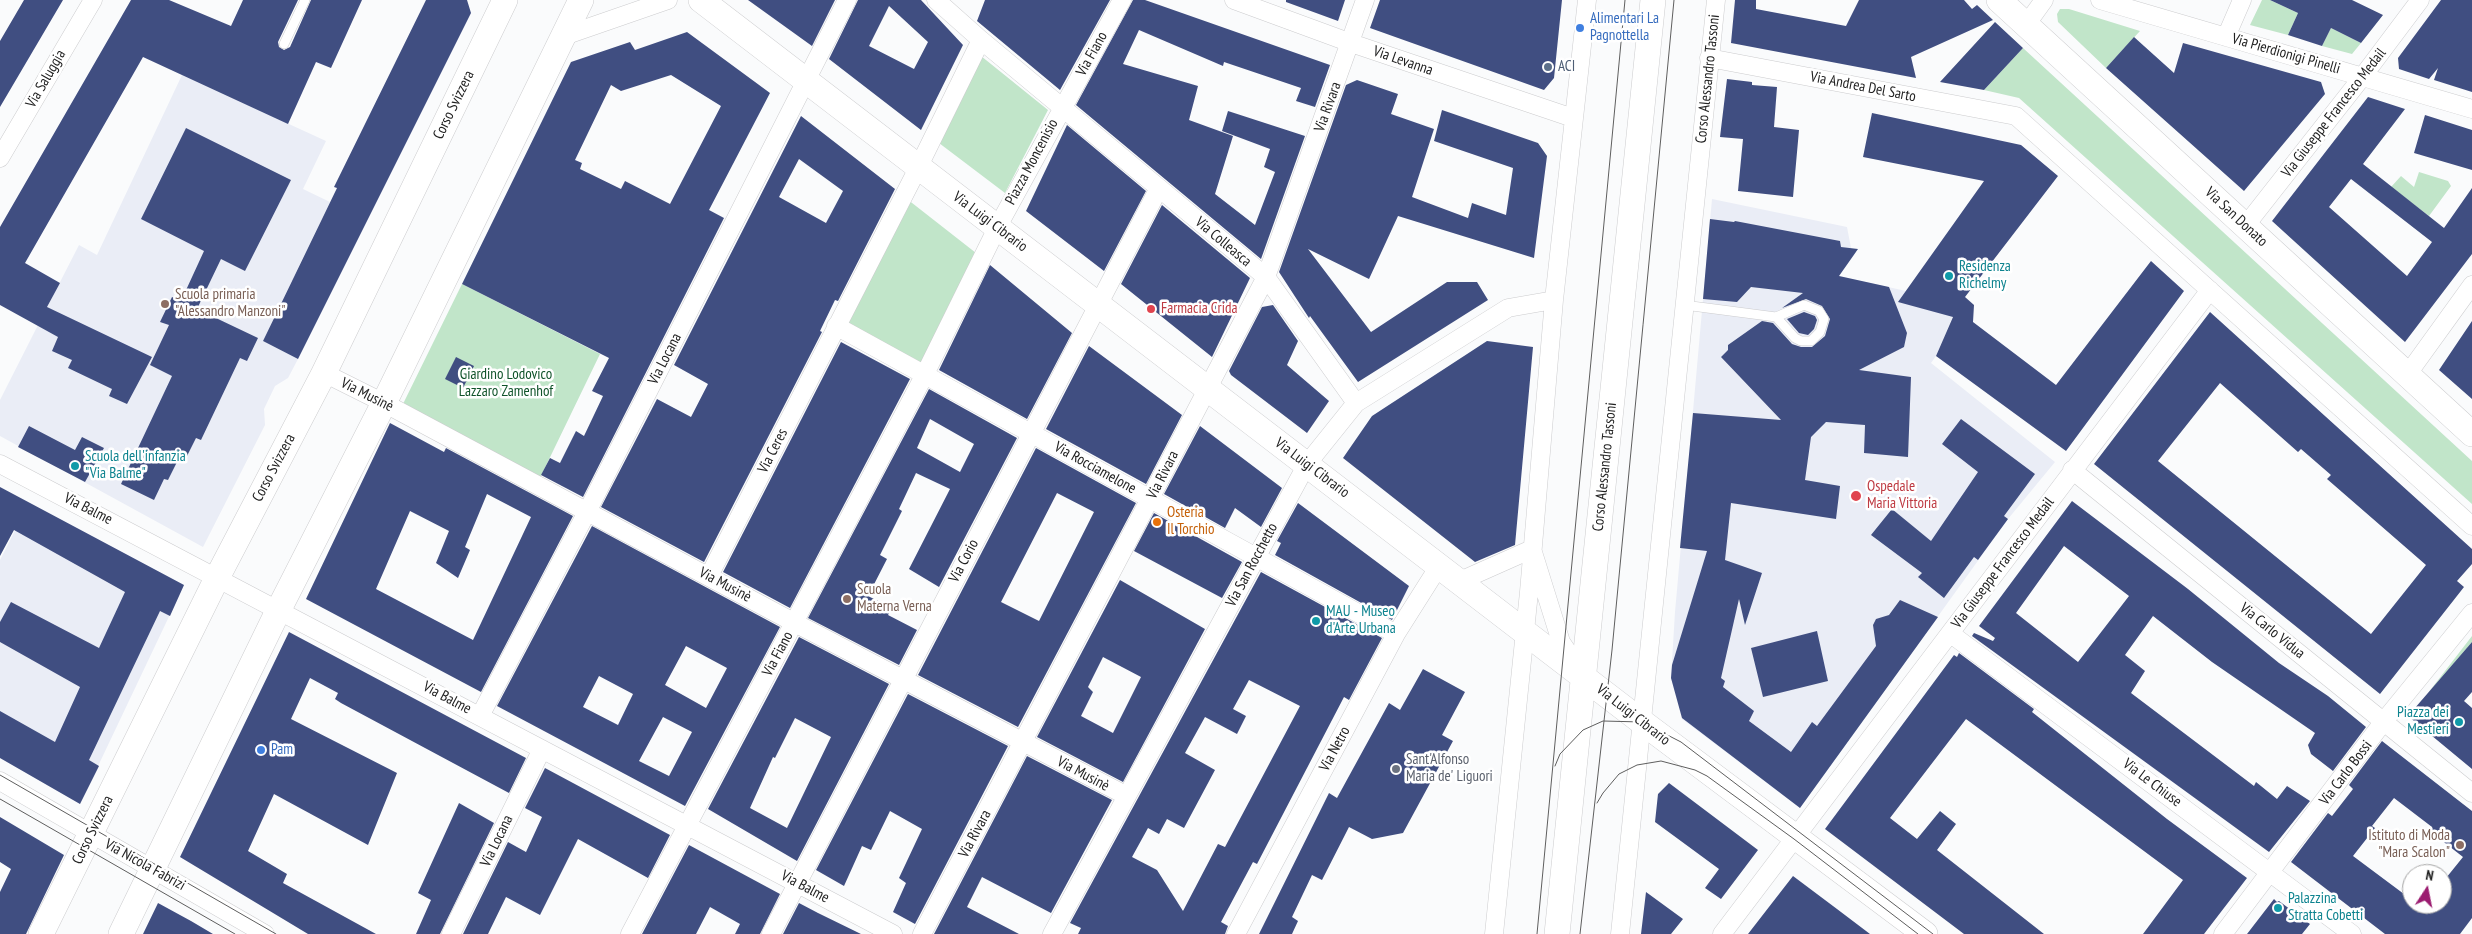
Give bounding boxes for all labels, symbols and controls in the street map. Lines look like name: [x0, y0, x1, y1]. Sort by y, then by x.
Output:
place label: Alimentari La Pagnottella: [1590, 10, 1659, 45]
street label: Corso Alessandro Tassoni: [1692, 14, 1724, 144]
marker: Alimentari La Pagnottella: [1574, 22, 1586, 34]
street label: Via Fiano: [1073, 29, 1111, 79]
street label: Via Pierdionigi Pinelli: [2230, 30, 2342, 78]
street label: Via Levanna: [1371, 42, 1435, 80]
street label: Via Giuseppe Francesco Medail: [2278, 45, 2390, 181]
street label: Via Saluggia: [22, 47, 70, 111]
place label: ACI: [1558, 58, 1575, 76]
marker: ACI: [1542, 61, 1554, 73]
street label: Corso Svizzera: [430, 68, 478, 142]
street label: Via Andrea Del Sarto: [1809, 68, 1917, 106]
street label: Via Rivara: [1311, 80, 1345, 134]
street label: Piazza Moncenisio: [1002, 116, 1062, 208]
street label: Via San Donato: [2201, 183, 2271, 251]
street label: Via Luigi Cibrario: [949, 188, 1031, 256]
street label: Via Colleasca: [1191, 213, 1255, 271]
place label: Residenza Richelmy: [1959, 258, 2011, 293]
marker: Residenza Richelmy: [1943, 270, 1955, 282]
place label: Scuola primaria "Alessandro Manzoni": [175, 286, 286, 321]
marker: Scuola primaria "Alessandro Manzoni": [159, 298, 171, 310]
place label: Farmacia Crida: [1161, 300, 1237, 318]
marker: Farmacia Crida: [1145, 303, 1157, 315]
street label: Via Locana: [644, 330, 686, 388]
park label: Giardino Lodovico Lazzaro Zamenhof: [459, 366, 553, 401]
street label: Via Musinè: [338, 374, 396, 416]
street label: Corso Alessandro Tassoni: [1589, 402, 1621, 532]
street label: Via Ceres: [754, 426, 792, 476]
street label: Corso Svizzera: [249, 431, 299, 505]
street label: Via Luigi Cibrario: [1271, 434, 1353, 502]
street label: Via Rocciamelone: [1051, 438, 1139, 498]
place label: Scuola dell'infanzia "Via Balme": [85, 448, 186, 483]
street label: Via Rivara: [1143, 448, 1183, 502]
marker: Scuola dell'infanzia "Via Balme": [69, 460, 81, 472]
place label: Ospedale Maria Vittoria: [1867, 478, 1937, 513]
street label: Via Balme: [61, 489, 115, 529]
marker: Ospedale Maria Vittoria: [1849, 489, 1863, 503]
street label: Via Giuseppe Francesco Medail: [1948, 494, 2058, 632]
place label: Osteria Il Torchio: [1167, 504, 1215, 539]
marker: Osteria Il Torchio: [1151, 516, 1163, 528]
street label: Via San Rocchetto: [1222, 520, 1282, 610]
street label: Via Corio: [945, 536, 983, 586]
street label: Via Musinè: [696, 564, 754, 606]
place label: Scuola Materna Verna: [857, 581, 932, 616]
marker: Scuola Materna Verna: [841, 593, 853, 605]
street label: Via Carlo Vidua: [2236, 599, 2308, 663]
place label: MAU - Museo d'Arte Urbana: [1326, 603, 1396, 638]
marker: MAU - Museo d'Arte Urbana: [1310, 615, 1322, 627]
street label: Via Fiano: [759, 629, 797, 679]
street label: Via Balme: [420, 678, 474, 718]
street label: Via Luigi Cibrario: [1593, 681, 1673, 749]
place label: Piazza dei Mestieri: [2397, 704, 2449, 739]
marker: Piazza dei Mestieri: [2453, 716, 2465, 728]
street label: Via Netro: [1316, 723, 1354, 775]
street label: Via Carlo Bossi: [2316, 737, 2376, 809]
place label: Pam: [271, 741, 293, 759]
marker: Pam: [255, 744, 267, 756]
place label: Sant'Alfonso Maria de' Liguori: [1406, 751, 1493, 786]
street label: Via Musinè: [1054, 753, 1112, 795]
street label: Via Le Chiuse: [2119, 755, 2185, 811]
marker: Sant'Alfonso Maria de' Liguori: [1390, 763, 1402, 775]
street label: Corso Svizzera: [69, 793, 117, 867]
street label: Via Rivara: [955, 807, 995, 861]
street label: Via Locana: [477, 812, 517, 870]
place label: Istituto di Moda "Mara Scalon": [2368, 827, 2450, 862]
street label: Via Nicola Fabrizi: [101, 835, 189, 895]
marker: Istituto di Moda "Mara Scalon": [2454, 839, 2466, 851]
north arrow: [2402, 864, 2452, 914]
text: N: [2424, 866, 2435, 885]
street label: Via Balme: [778, 867, 832, 907]
place label: Palazzina Stratta Cobetti: [2288, 890, 2363, 925]
marker: Palazzina Stratta Cobetti: [2272, 902, 2284, 914]

